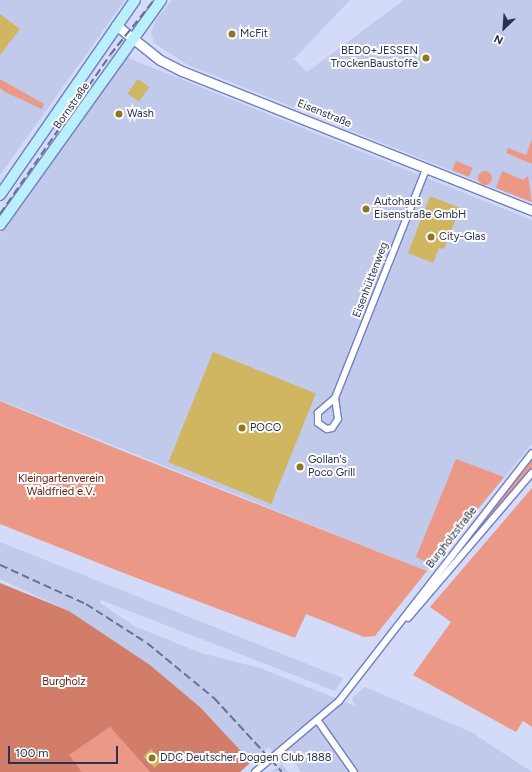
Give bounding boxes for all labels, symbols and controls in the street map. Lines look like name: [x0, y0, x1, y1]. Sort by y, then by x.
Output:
north arrow: [484, 8, 524, 48]
place label: McFit: [240, 27, 268, 41]
marker: McFit: [227, 29, 237, 39]
text: N: [492, 32, 505, 47]
place label: BEDO+JESSEN TrockenBaustoffe: [331, 45, 418, 71]
marker: BEDO+JESSEN TrockenBaustoffe: [421, 53, 431, 63]
street label: Bornstraße: [51, 80, 93, 132]
street label: Eisenstraße: [295, 97, 353, 131]
place label: Wash: [127, 107, 154, 121]
marker: Wash: [114, 109, 124, 119]
place label: Autohaus Eisenstraße GmbH: [374, 196, 466, 222]
marker: Autohaus Eisenstraße GmbH: [361, 204, 371, 214]
place label: City-Glas: [439, 230, 486, 244]
marker: City-Glas: [426, 232, 436, 242]
street label: Eisenhüttenweg: [351, 240, 391, 320]
place label: POCO: [250, 421, 281, 435]
marker: POCO: [237, 423, 247, 433]
place label: Gollan's Poco Grill: [308, 454, 355, 480]
marker: Gollan's Poco Grill: [295, 462, 305, 472]
park label: Kleingartenverein Waldfried e.V.: [18, 473, 104, 499]
street label: Burgholzstraße: [424, 505, 480, 571]
park label: Burgholz: [42, 675, 86, 689]
scale bar: [10, 738, 120, 764]
text: 100 m: [15, 746, 49, 760]
place label: DDC Deutscher Doggen Club 1888: [160, 751, 331, 765]
marker: DDC Deutscher Doggen Club 1888: [147, 753, 157, 763]

